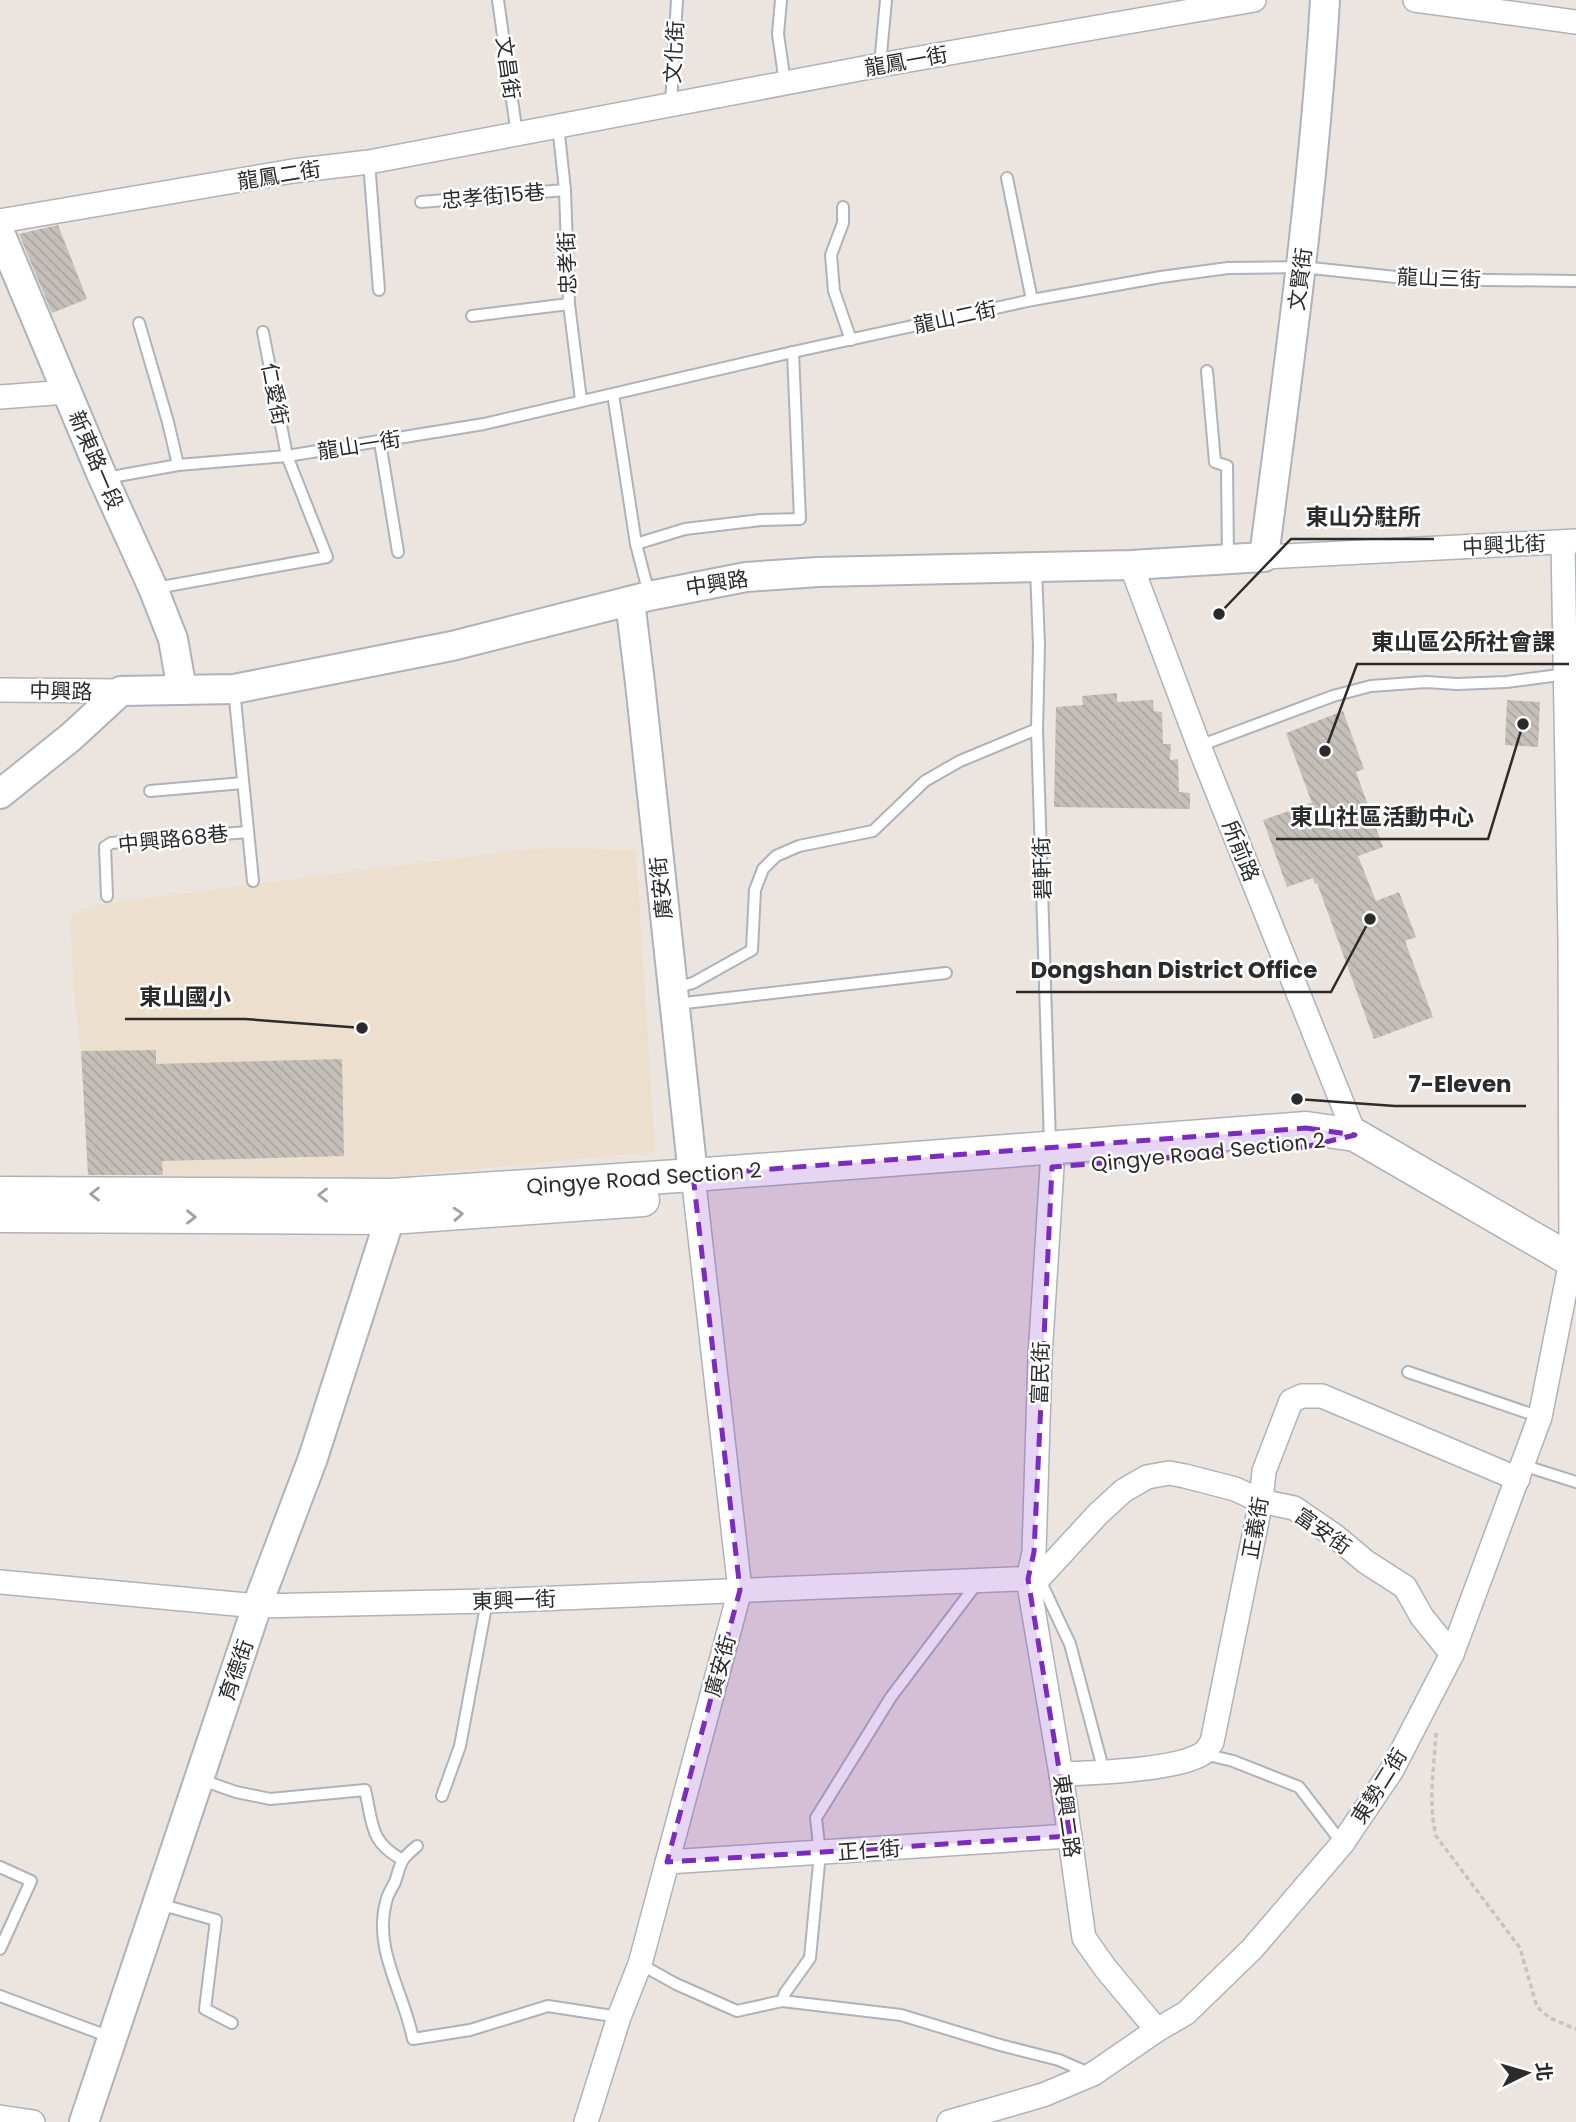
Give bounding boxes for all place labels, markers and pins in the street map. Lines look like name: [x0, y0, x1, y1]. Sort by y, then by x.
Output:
callout: 東山分駐所: [1291, 495, 1434, 539]
callout: 東山區公所社會課: [1357, 620, 1569, 664]
callout: 東山社區活動中心: [1276, 795, 1488, 839]
callout: Dongshan District Office: [1016, 948, 1331, 992]
callout: 東山國小: [125, 975, 245, 1019]
callout: 7-Eleven: [1395, 1062, 1526, 1106]

